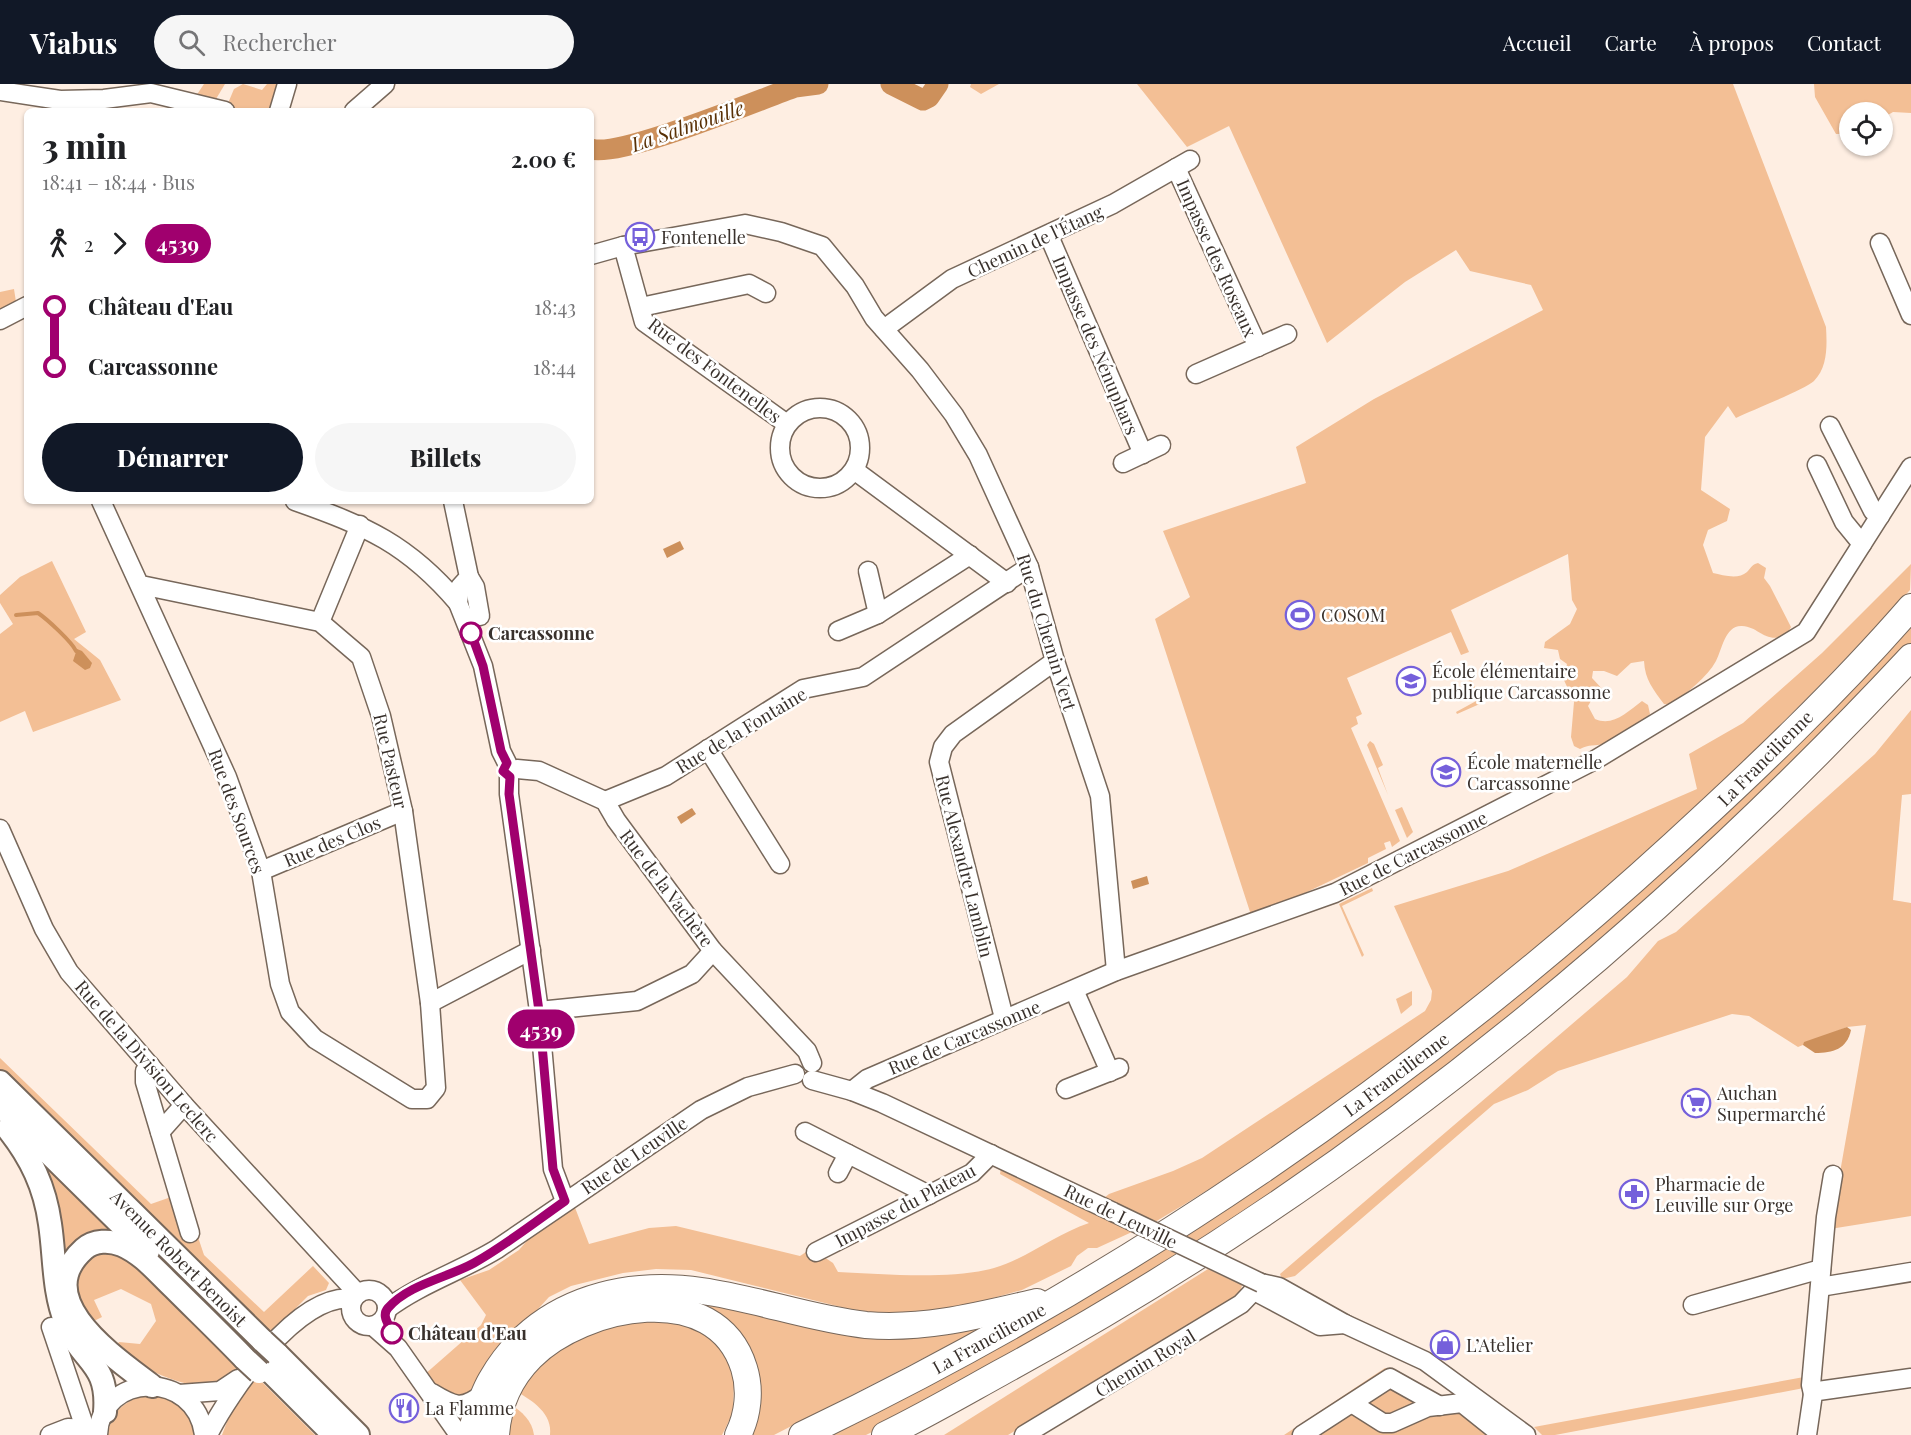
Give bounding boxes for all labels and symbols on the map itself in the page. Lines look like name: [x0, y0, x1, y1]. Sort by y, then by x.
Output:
water label: La Salmouille: [626, 93, 747, 157]
street label: Impasse des Roseaux: [1171, 175, 1263, 341]
street label: Chemin de l'Étang: [963, 199, 1107, 283]
bus stop icon: Fontenelle: [624, 221, 656, 253]
place label: Fontenelle: [661, 225, 746, 249]
street label: Impasse des Nénuphars: [1047, 252, 1145, 438]
street label: Rue des Fontenelles: [644, 312, 786, 428]
street label: Rue du Chemin Vert: [1012, 551, 1082, 714]
sports icon: COSOM: [1284, 599, 1316, 631]
place label: COSOM: [1321, 603, 1385, 627]
place label: Carcassonne: [488, 621, 594, 645]
marker: Carcassonne: [460, 622, 482, 644]
place label: École élémentaire publique Carcassonne: [1432, 659, 1611, 704]
school or university icon: École élémentaire publique Carcassonne: [1395, 665, 1427, 697]
street label: Rue de la Fontaine: [671, 681, 811, 779]
street label: La Francilienne: [1712, 705, 1818, 811]
street label: Rue Pasteur: [368, 711, 414, 811]
street label: Rue des Sources: [203, 745, 271, 877]
place label: École maternelle Carcassonne: [1467, 750, 1602, 795]
school or university icon: École maternelle Carcassonne: [1430, 756, 1462, 788]
street label: Rue Alexandre Lamblin: [931, 772, 999, 960]
street label: Rue de Carcassonne: [1335, 805, 1491, 901]
street label: Rue des Clos: [280, 810, 384, 872]
street label: Rue de la Vachère: [615, 824, 719, 952]
street label: Rue de la Division Leclerc: [70, 975, 224, 1147]
street label: Rue de Carcassonne: [884, 994, 1044, 1080]
line badge: 4539: [499, 1010, 583, 1048]
street label: La Francilienne: [1338, 1027, 1454, 1121]
place label: Auchan Supermarché: [1716, 1081, 1826, 1126]
supermarket icon: Auchan Supermarché: [1680, 1087, 1712, 1119]
street label: Rue de Leuville: [576, 1111, 692, 1199]
street label: Impasse du Plateau: [831, 1158, 980, 1252]
place label: Pharmacie de Leuville sur Orge: [1655, 1172, 1793, 1217]
street label: Rue de Leuville: [1060, 1178, 1182, 1254]
pharmacy icon: Pharmacie de Leuville sur Orge: [1618, 1178, 1650, 1210]
street label: Avenue Robert Benoist: [105, 1184, 253, 1332]
street label: La Francilienne: [928, 1297, 1050, 1379]
place label: Château d'Eau: [408, 1321, 527, 1345]
marker: Château d'Eau: [381, 1322, 403, 1344]
street label: Chemin Royal: [1090, 1324, 1200, 1402]
shop icon: L’Atelier: [1429, 1329, 1461, 1361]
place label: L’Atelier: [1466, 1333, 1533, 1357]
restaurant icon: La Flamme: [388, 1392, 420, 1424]
place label: La Flamme: [425, 1396, 514, 1420]

